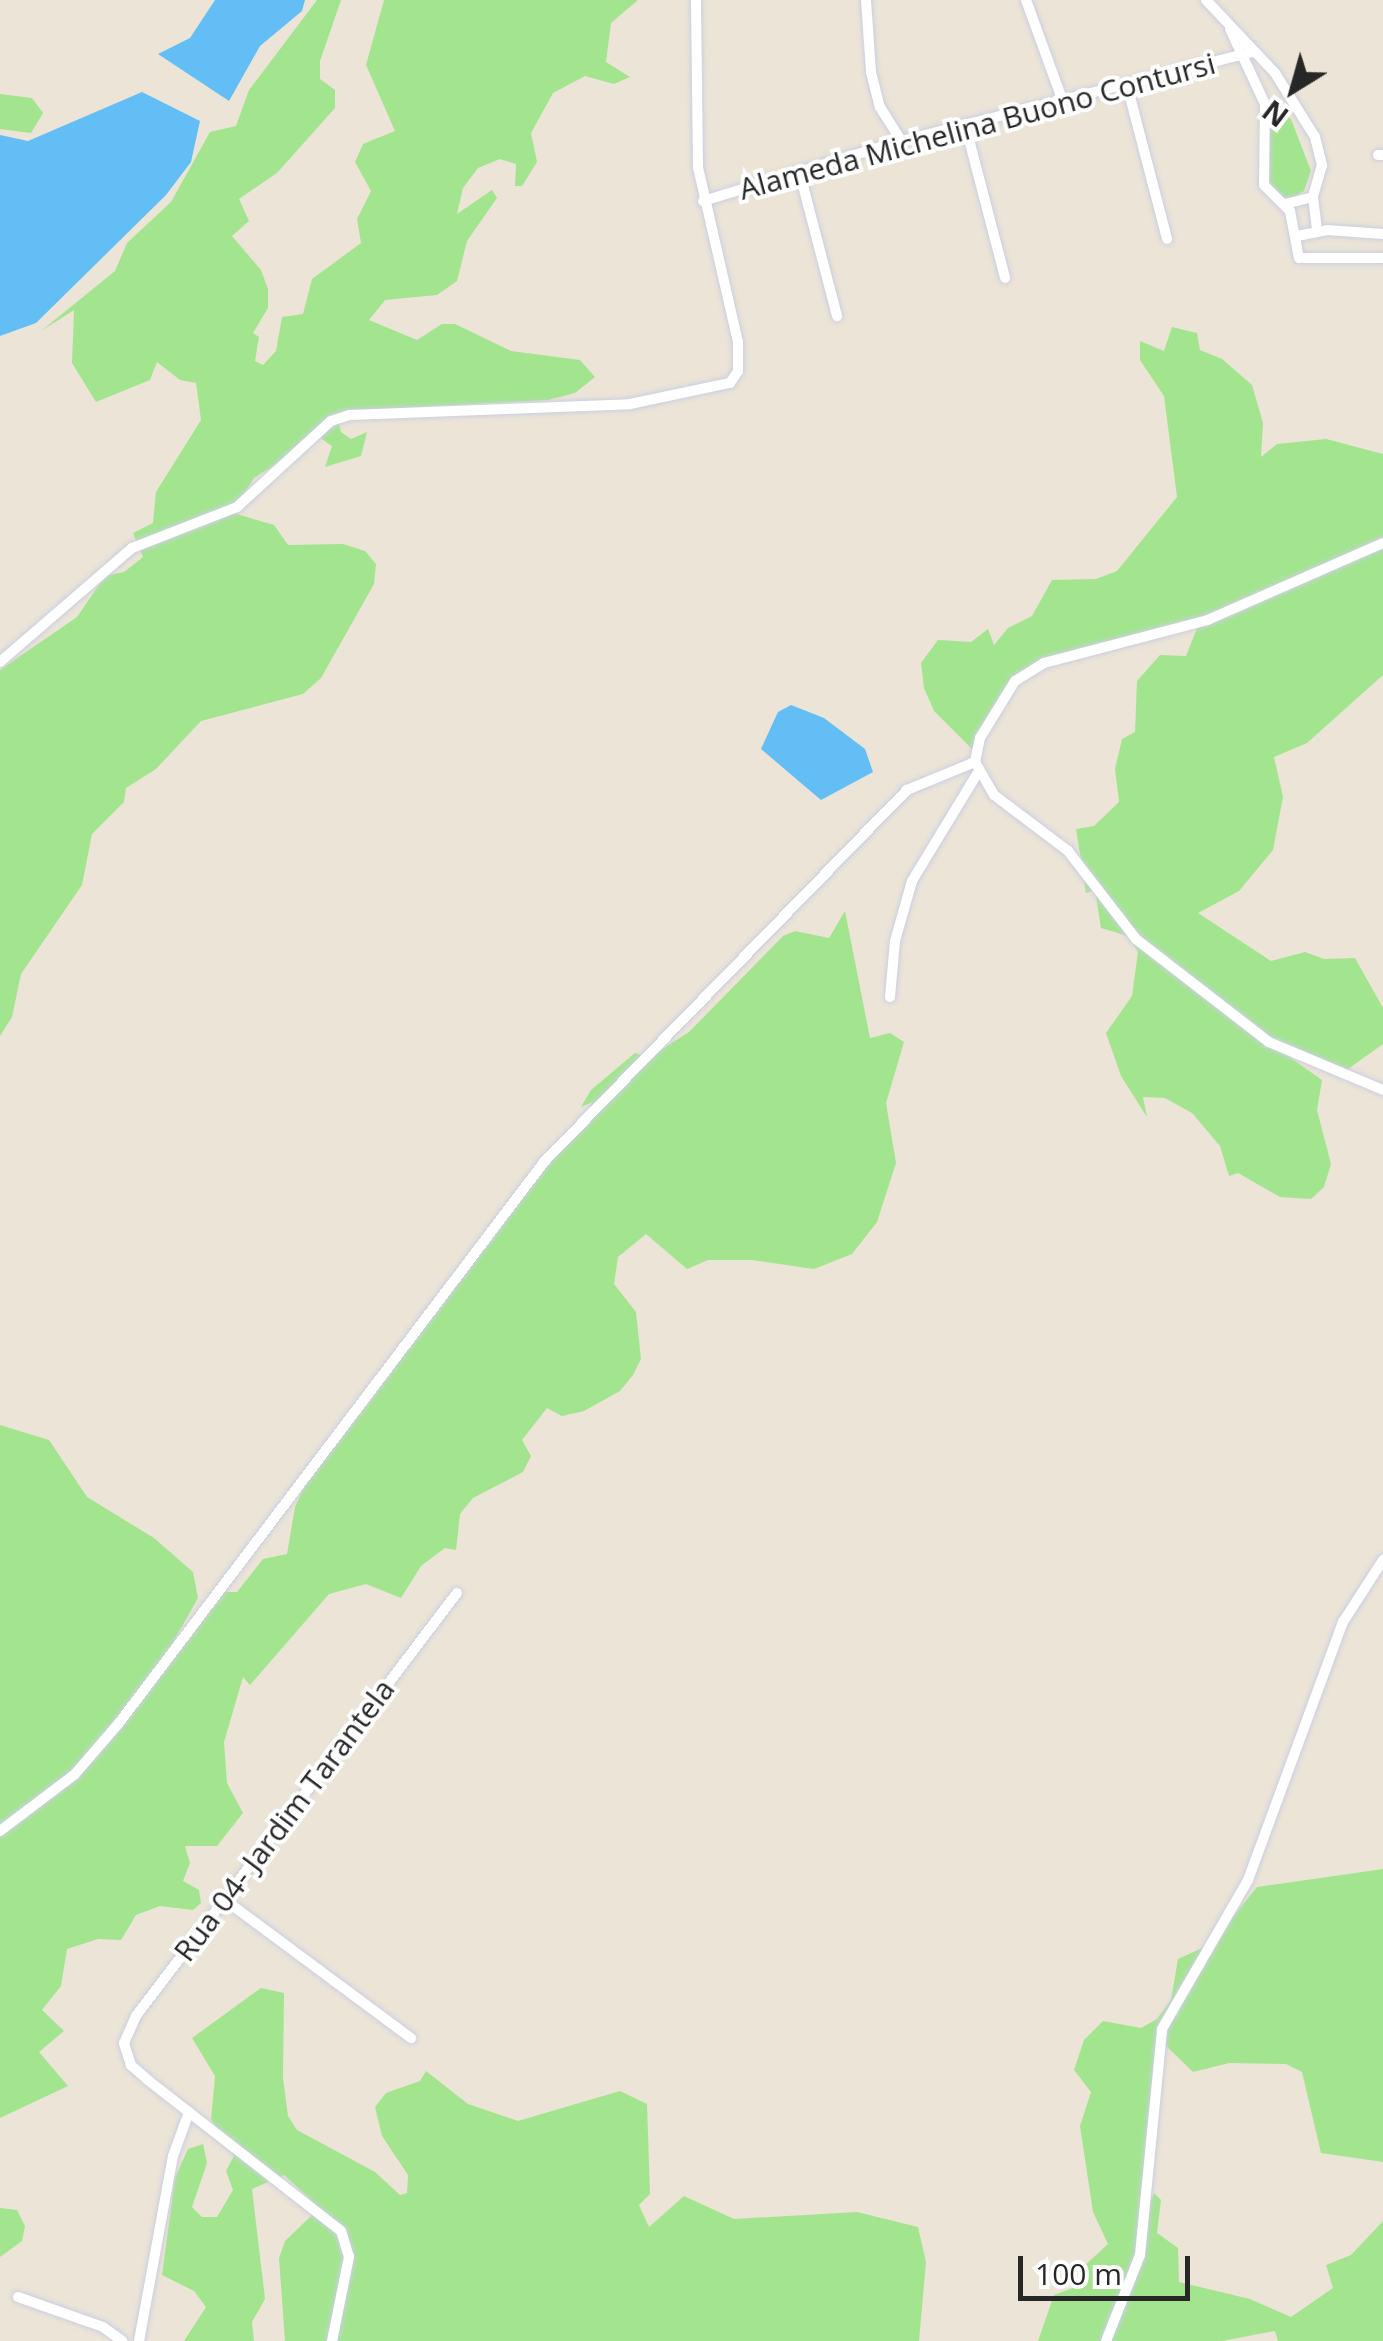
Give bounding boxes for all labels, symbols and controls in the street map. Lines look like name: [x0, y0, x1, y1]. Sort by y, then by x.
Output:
north arrow: [1243, 40, 1343, 140]
street label: Alameda Michelina Buono Contursi: [735, 45, 1219, 207]
text: N: [1254, 92, 1295, 136]
street label: Rua 04- Jardim Tarantela: [166, 1672, 402, 1968]
scale bar: [1023, 2236, 1196, 2298]
text: 100 m: [1035, 2253, 1122, 2294]

